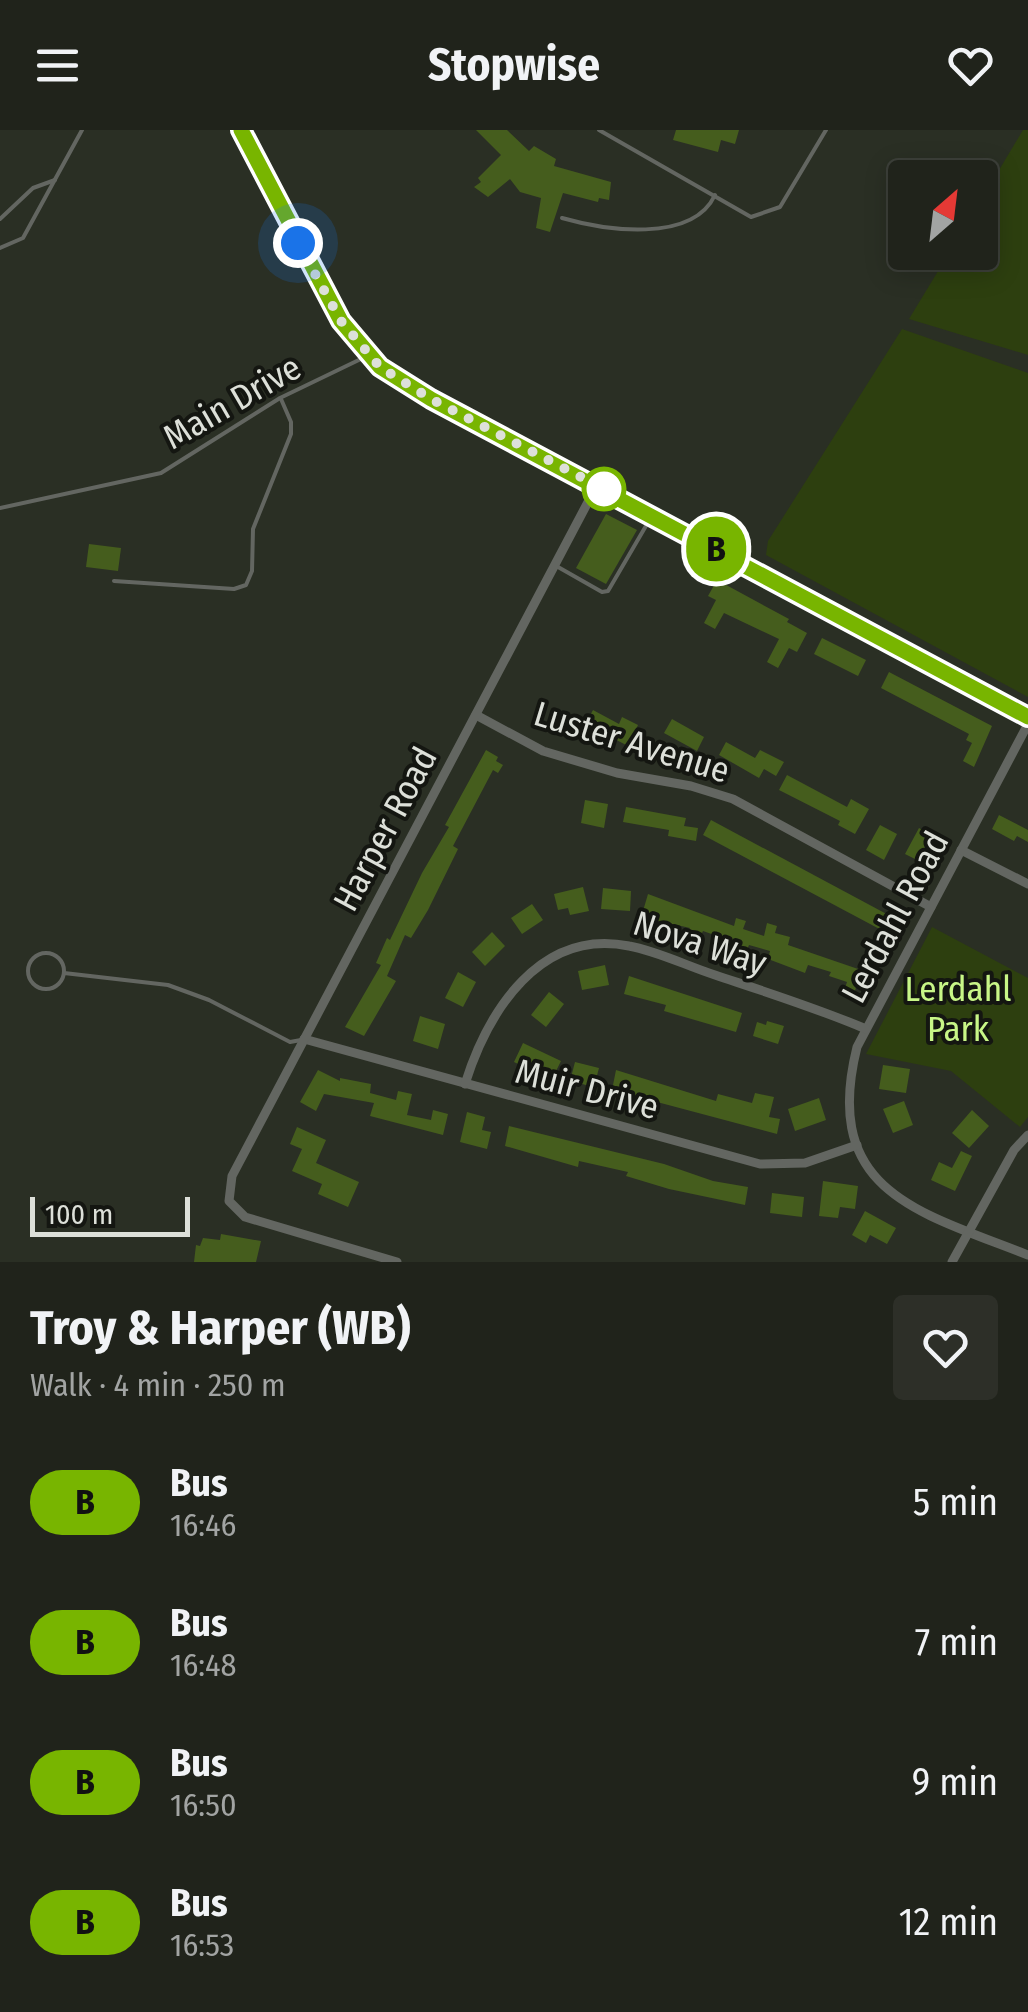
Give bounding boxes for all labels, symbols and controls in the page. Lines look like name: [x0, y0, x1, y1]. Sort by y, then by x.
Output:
icon: menu: [30, 38, 85, 93]
text: Stopwise: [428, 38, 600, 92]
icon: heart: [943, 38, 998, 93]
north arrow: [888, 160, 998, 270]
map controls: [888, 160, 998, 270]
your location: [273, 218, 323, 268]
street label: Main Drive: [156, 346, 308, 458]
unlabelled marker: [583, 468, 625, 510]
line badge: B: [684, 516, 748, 582]
text: B: [706, 528, 726, 570]
street label: Luster Avenue: [529, 692, 735, 792]
street label: Harper Road: [324, 740, 446, 918]
street label: Lerdahl Road: [832, 824, 958, 1010]
street label: Nova Way: [628, 902, 772, 984]
park label: Lerdahl Park: [905, 968, 1011, 1050]
street label: Muir Drive: [511, 1050, 663, 1128]
scale bar: [30, 1192, 190, 1236]
text: 100 m: [45, 1198, 113, 1231]
button: heart: [893, 1295, 998, 1400]
text: Troy & Harper (WB): [30, 1299, 411, 1357]
text: Walk · 4 min · 250 m: [30, 1366, 286, 1404]
text: Bus: [170, 1460, 228, 1506]
text: 5 min: [913, 1479, 998, 1525]
text: B: [75, 1481, 95, 1523]
text: 16:46: [170, 1506, 236, 1544]
text: Bus: [170, 1600, 228, 1646]
text: 7 min: [915, 1619, 998, 1665]
text: B: [75, 1621, 95, 1663]
text: 16:48: [170, 1646, 236, 1684]
text: Bus: [170, 1740, 228, 1786]
text: 9 min: [912, 1759, 998, 1805]
text: B: [75, 1761, 95, 1803]
text: 16:50: [170, 1786, 237, 1824]
text: Bus: [170, 1880, 228, 1926]
text: 12 min: [899, 1899, 998, 1945]
text: B: [75, 1901, 95, 1943]
text: 16:53: [170, 1926, 234, 1964]

